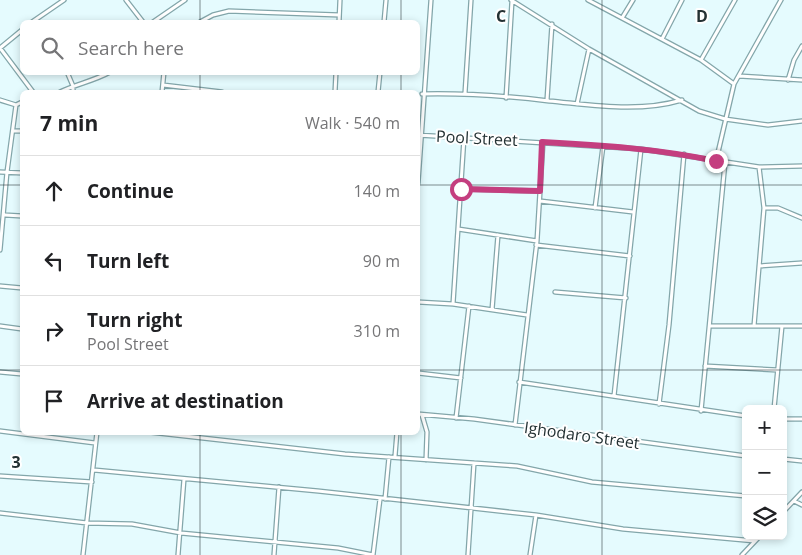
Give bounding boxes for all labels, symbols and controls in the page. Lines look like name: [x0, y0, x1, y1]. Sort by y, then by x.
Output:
text: C: [496, 5, 506, 27]
text: D: [696, 5, 708, 27]
search box: [20, 20, 420, 75]
icon: search: [38, 34, 66, 62]
text: Search here: [78, 35, 184, 61]
text: 7 min: [40, 109, 98, 137]
text: Walk · 540 m: [305, 112, 400, 134]
street label: Pool Street: [436, 125, 519, 151]
route end: [705, 150, 728, 173]
icon: ahead: [40, 177, 68, 205]
text: Continue: [87, 178, 174, 204]
route start: [450, 178, 473, 201]
text: 140 m: [354, 180, 400, 202]
icon: left: [40, 247, 68, 275]
text: Turn left: [87, 248, 169, 274]
text: 90 m: [363, 250, 400, 272]
text: Turn right: [87, 307, 182, 333]
icon: right: [40, 317, 68, 345]
text: 310 m: [354, 320, 400, 342]
text: Pool Street: [87, 333, 169, 355]
icon: arrive: [40, 387, 68, 415]
text: Arrive at destination: [87, 388, 284, 414]
map controls: [742, 405, 787, 540]
button: +: [742, 405, 787, 450]
street label: Ighodaro Street: [523, 416, 641, 454]
button: −: [742, 450, 787, 495]
text: 3: [11, 451, 21, 473]
button: layers: [742, 495, 787, 540]

